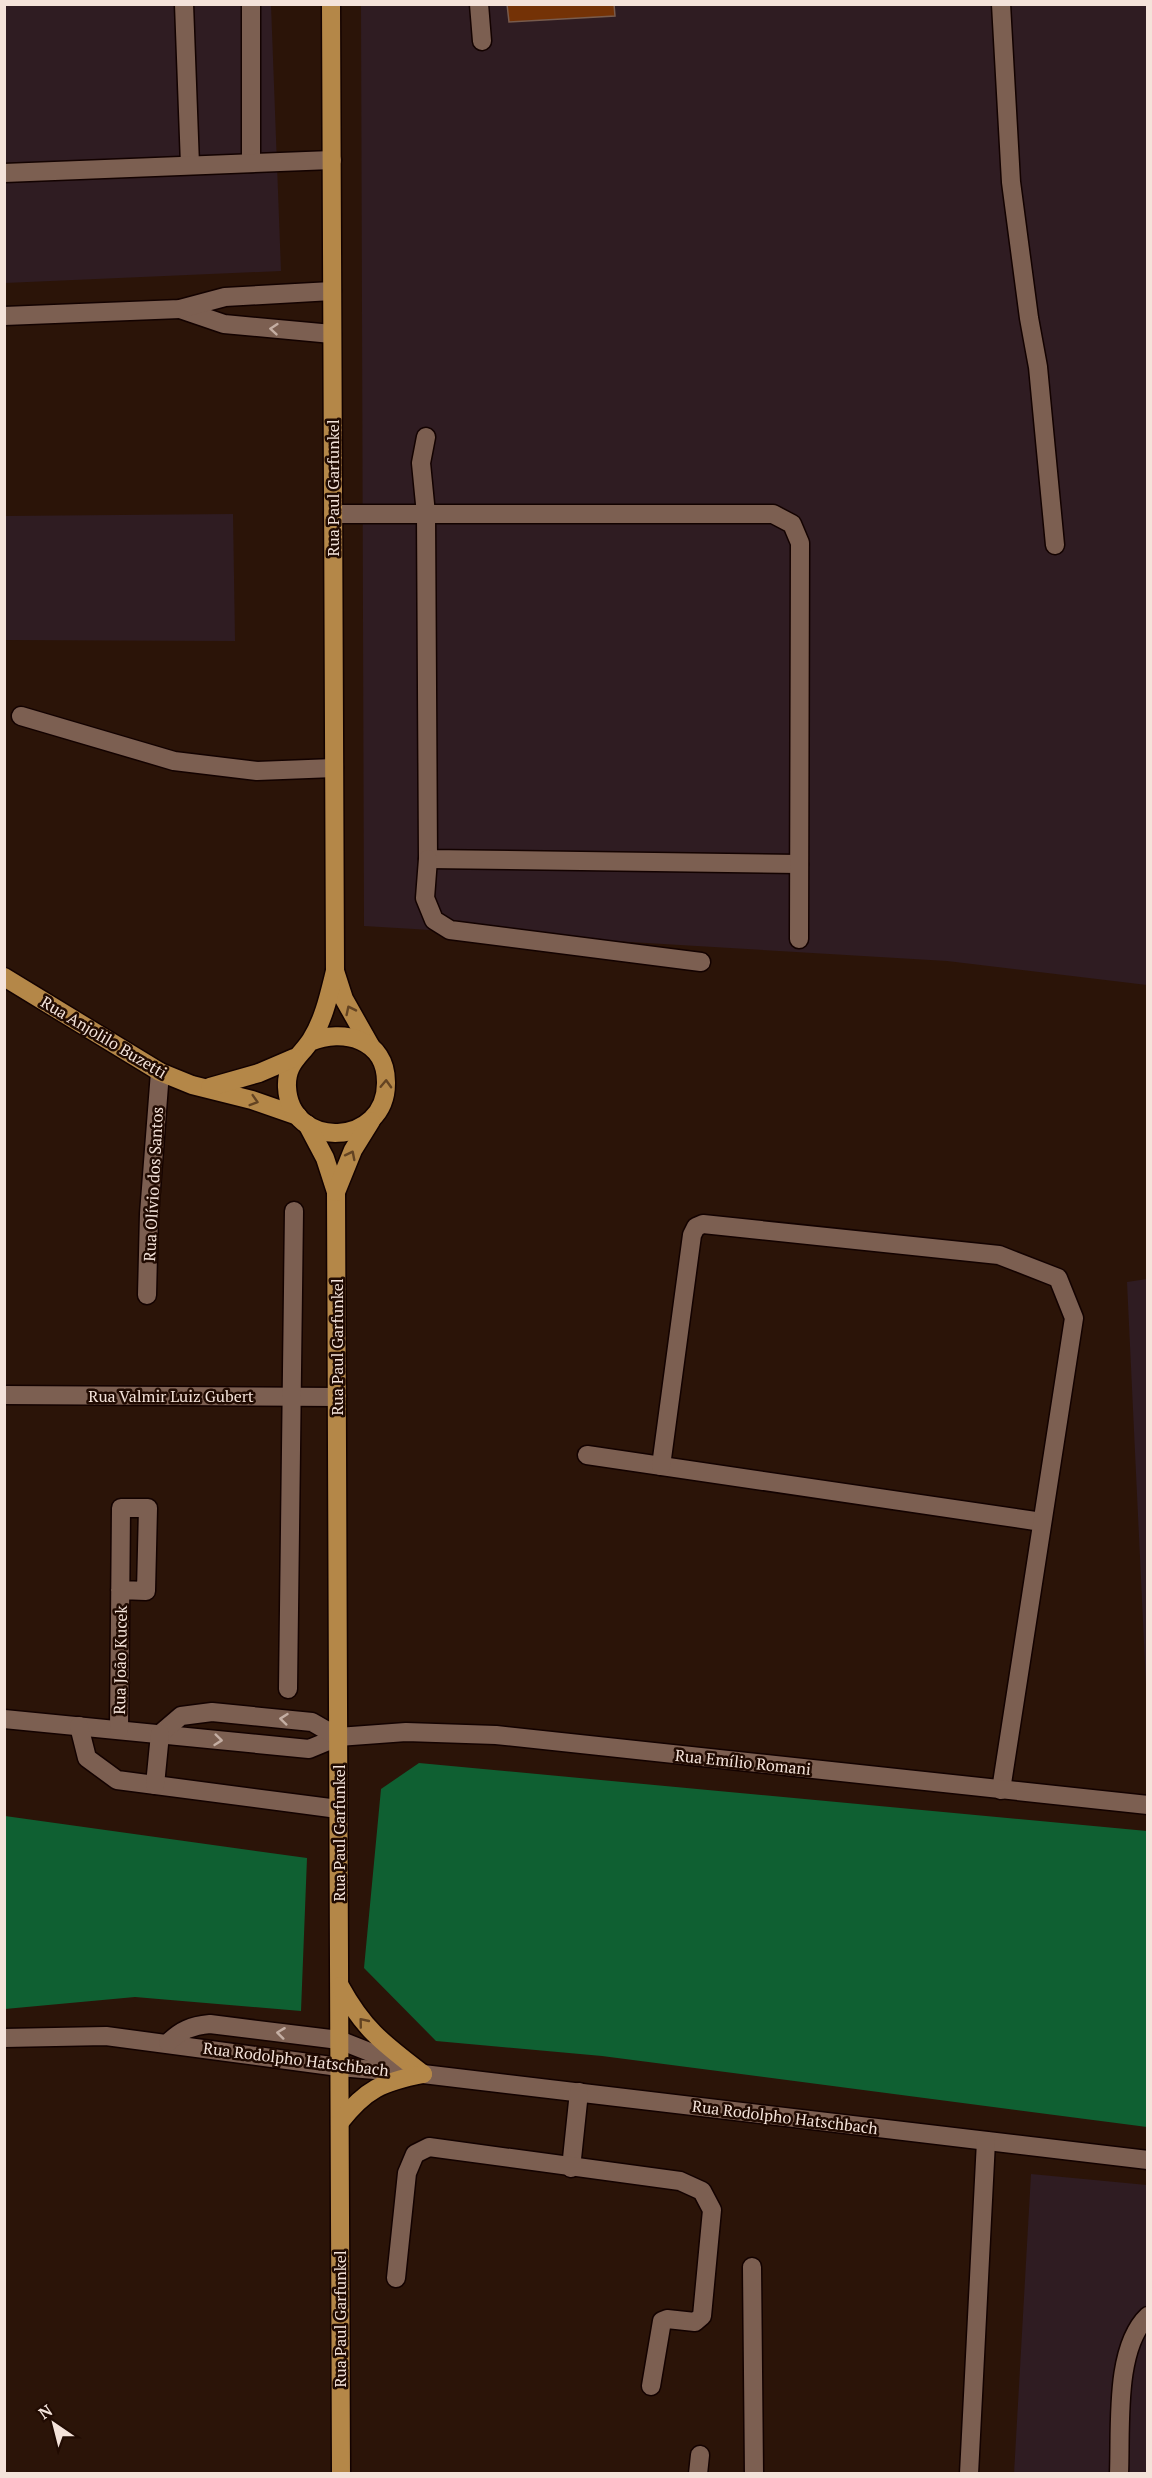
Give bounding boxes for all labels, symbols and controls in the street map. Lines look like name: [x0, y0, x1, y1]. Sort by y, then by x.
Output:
one-way arrow: [270, 323, 279, 336]
street label: Rua Paul Garfunkel: [322, 419, 344, 557]
street label: Rua Anjolilo Buzetti: [37, 991, 171, 1083]
one-way arrow: [346, 1006, 357, 1017]
one-way arrow: [379, 1080, 392, 1089]
one-way arrow: [248, 1094, 258, 1106]
street label: Rua Olívio dos Santos: [138, 1106, 168, 1262]
one-way arrow: [344, 1150, 355, 1161]
street label: Rua Paul Garfunkel: [326, 1278, 348, 1416]
street label: Rua Valmir Luiz Gubert: [88, 1385, 254, 1407]
street label: Rua João Kucek: [108, 1604, 132, 1715]
one-way arrow: [279, 1713, 288, 1726]
one-way arrow: [214, 1733, 223, 1746]
street label: Rua Emílio Romani: [674, 1744, 812, 1780]
street label: Rua Paul Garfunkel: [328, 1764, 350, 1902]
one-way arrow: [359, 2018, 370, 2029]
one-way arrow: [277, 2027, 286, 2040]
street label: Rua Rodolpho Hatschbach: [202, 2037, 391, 2081]
street label: Rua Rodolpho Hatschbach: [691, 2095, 880, 2139]
street label: Rua Paul Garfunkel: [329, 2250, 351, 2388]
north arrow: [24, 2394, 84, 2454]
text: N: [34, 2399, 57, 2424]

